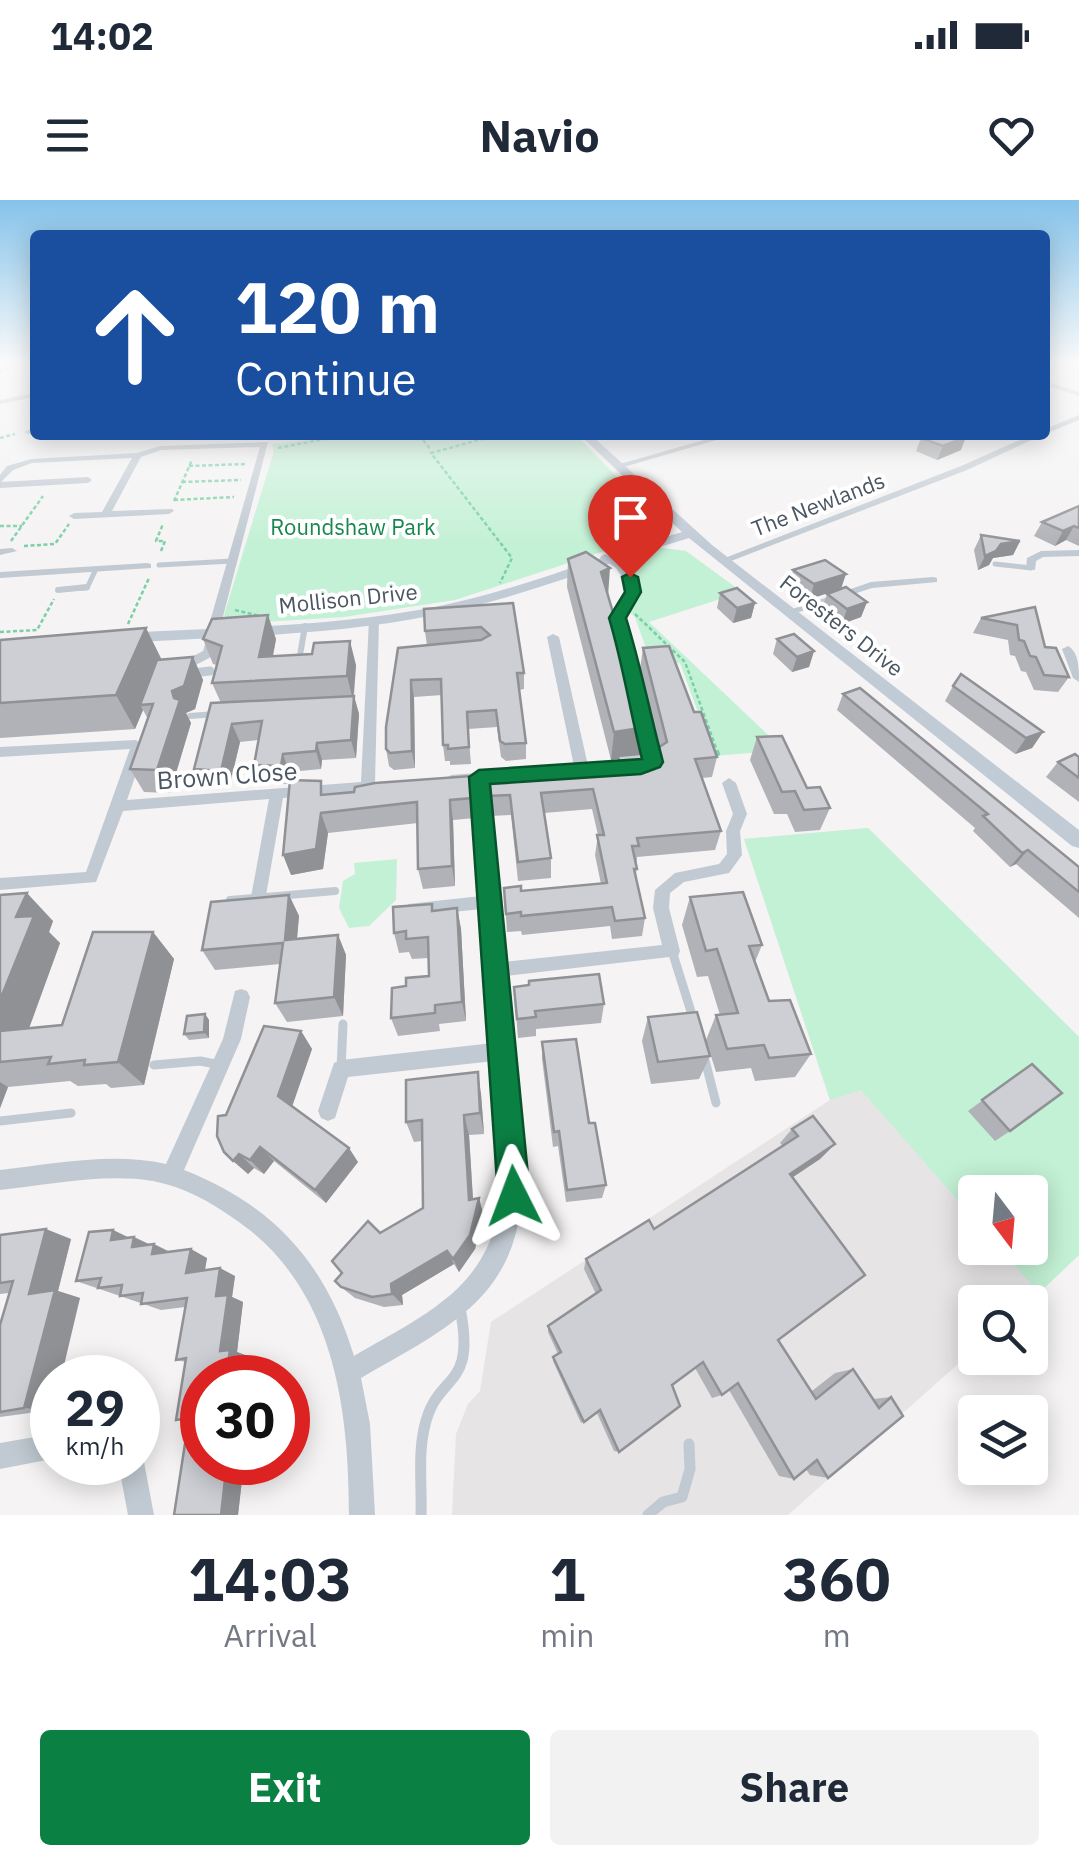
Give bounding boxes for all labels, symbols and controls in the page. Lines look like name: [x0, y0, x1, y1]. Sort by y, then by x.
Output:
text: 14:02: [50, 11, 154, 60]
text: Navio: [479, 106, 600, 164]
icon: menu: [40, 108, 95, 163]
icon: heart: [984, 108, 1039, 163]
text: 120 m: [235, 261, 440, 352]
icon: ahead: [70, 270, 200, 400]
text: Continue: [235, 349, 417, 407]
street label: The Newlands: [747, 465, 889, 543]
pin: [588, 475, 673, 578]
icon: arrive: [603, 490, 658, 545]
park label: Roundshaw Park: [270, 512, 436, 541]
street label: Foresters Drive: [774, 568, 910, 682]
street label: Mollison Drive: [277, 576, 419, 620]
street label: Brown Close: [156, 754, 298, 796]
position arrow: [462, 1144, 566, 1248]
north arrow: [958, 1175, 1048, 1265]
map controls: [958, 1175, 1048, 1485]
button: search: [958, 1285, 1048, 1375]
speed limit sign: 30: [180, 1355, 310, 1485]
text: 29: [65, 1375, 125, 1440]
button: layers: [958, 1395, 1048, 1485]
text: km/h: [66, 1429, 124, 1462]
text: 14:03: [188, 1539, 352, 1618]
text: 1: [549, 1539, 585, 1618]
text: 360: [783, 1539, 891, 1618]
text: Arrival: [224, 1614, 317, 1656]
text: min: [540, 1614, 594, 1656]
text: m: [823, 1614, 851, 1656]
button: Exit: [40, 1730, 530, 1845]
button: Share: [550, 1730, 1039, 1845]

